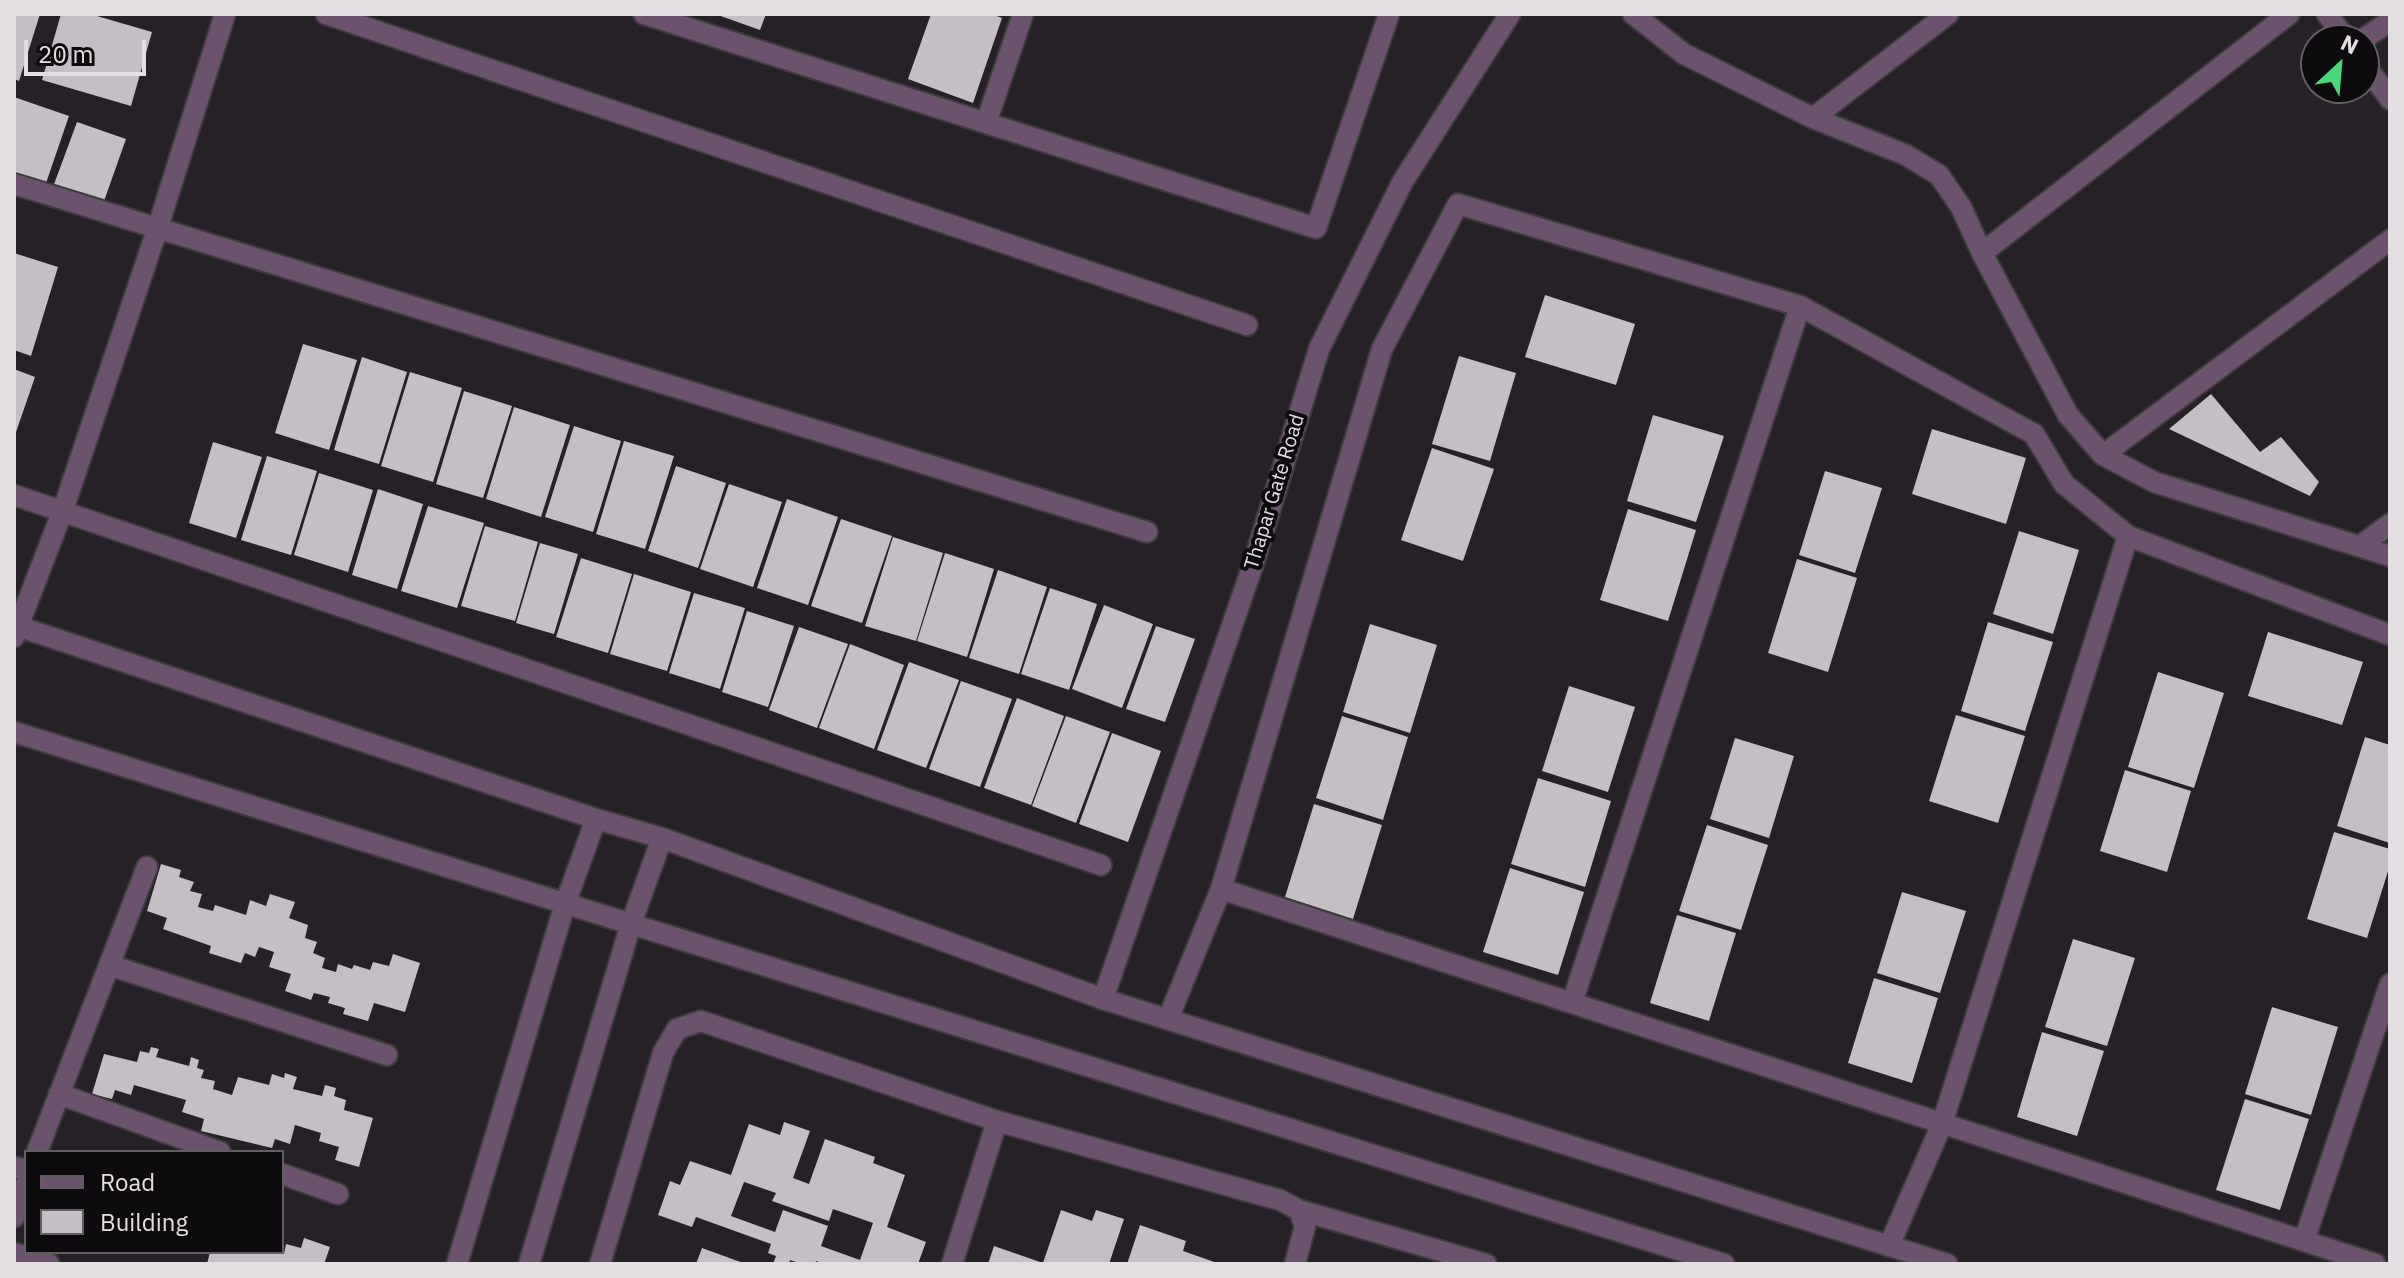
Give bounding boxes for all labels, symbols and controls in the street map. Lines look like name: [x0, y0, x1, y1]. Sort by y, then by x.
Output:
scale bar: [28, 24, 150, 74]
north arrow: [2300, 24, 2380, 104]
text: N: [2336, 27, 2363, 60]
text: 20 m: [38, 38, 93, 70]
street label: Thapar Gate Road: [1240, 411, 1310, 573]
legend: [24, 1150, 284, 1254]
text: Road: [100, 1166, 155, 1198]
text: Building: [100, 1206, 188, 1238]

